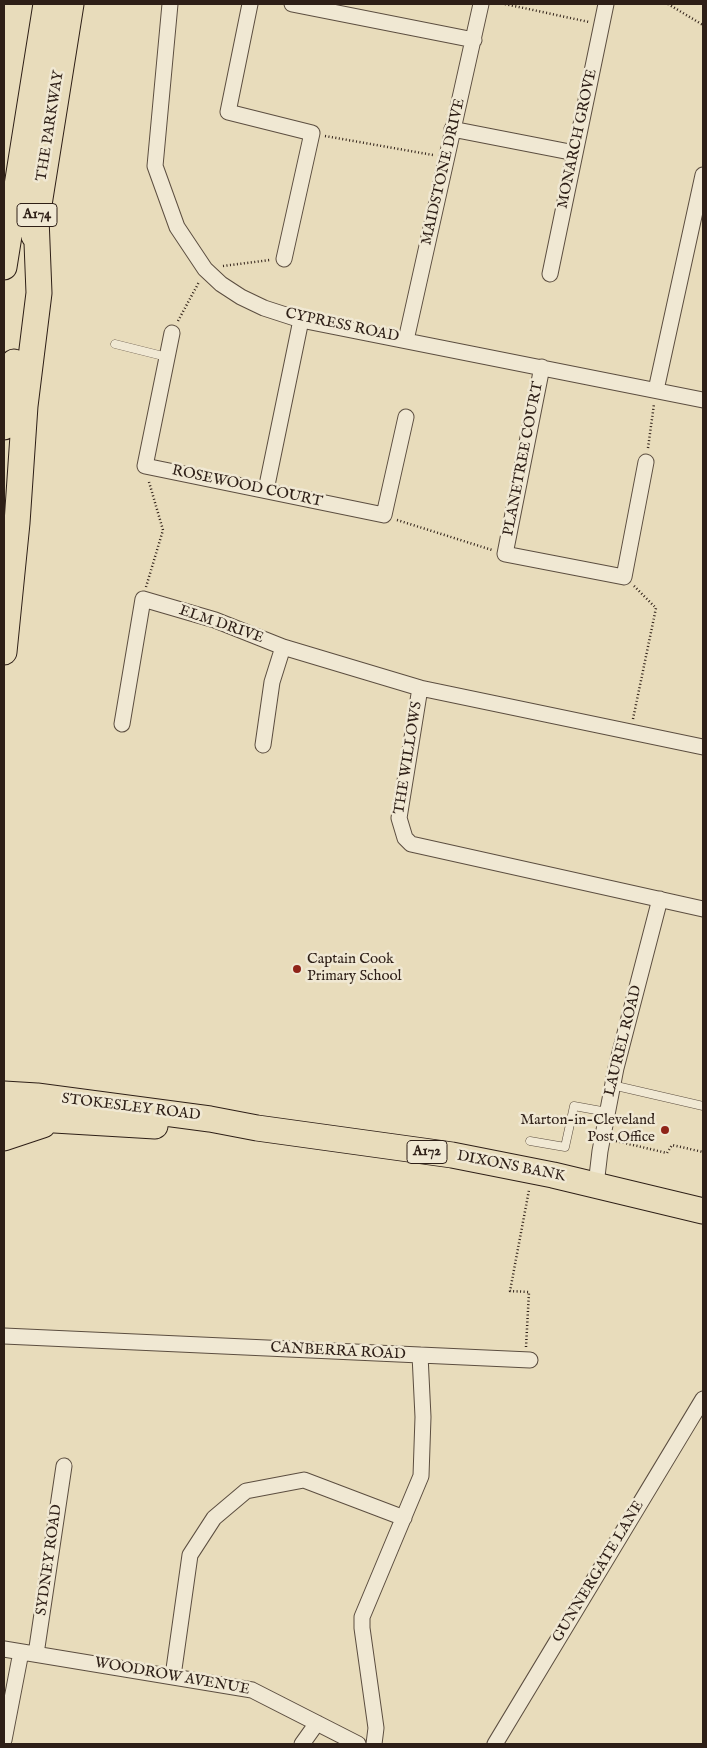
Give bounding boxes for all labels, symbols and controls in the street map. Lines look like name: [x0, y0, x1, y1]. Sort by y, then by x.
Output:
street label: MONARCH GROVE: [554, 68, 602, 210]
street label: THE PARKWAY: [33, 69, 69, 183]
street label: MAIDSTONE DRIVE: [418, 97, 470, 247]
road number: A174: [17, 204, 57, 226]
street label: CYPRESS ROAD: [284, 305, 400, 347]
street label: PLANETREE COURT: [500, 380, 548, 538]
street label: ROSEWOOD COURT: [170, 462, 324, 512]
street label: ELM DRIVE: [176, 602, 266, 648]
street label: THE WILLOWS: [391, 700, 427, 816]
place label: Captain Cook Primary School: [307, 951, 402, 986]
marker: Captain Cook Primary School: [291, 963, 303, 975]
street label: LAUREL ROAD: [601, 984, 647, 1098]
street label: STOKESLEY ROAD: [61, 1091, 201, 1125]
place label: Marton-in-Cleveland Post Office: [520, 1112, 655, 1147]
marker: Marton-in-Cleveland Post Office: [659, 1124, 671, 1136]
road number: A172: [407, 1140, 447, 1164]
street label: DIXONS BANK: [455, 1148, 567, 1186]
street label: CANBERRA ROAD: [270, 1339, 406, 1365]
street label: GUNNERGATE LANE: [550, 1498, 648, 1646]
street label: SYDNEY ROAD: [33, 1503, 67, 1617]
street label: WOODROW AVENUE: [93, 1654, 251, 1700]

